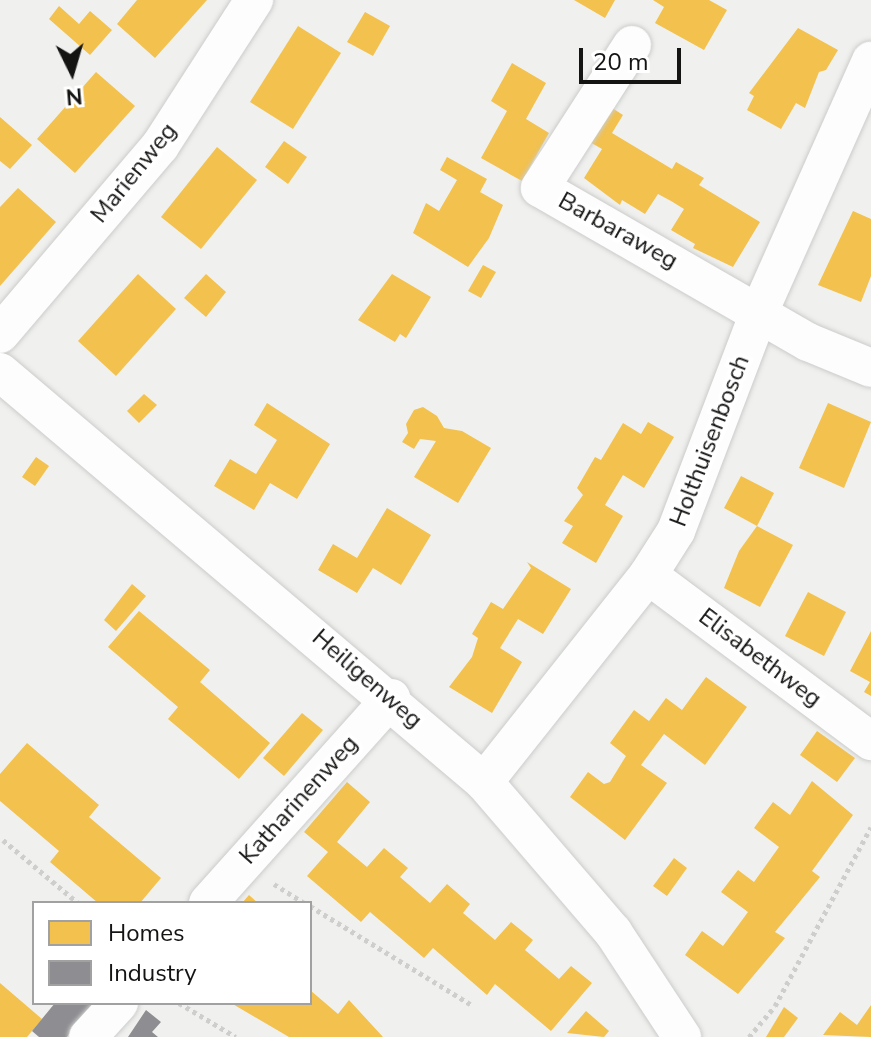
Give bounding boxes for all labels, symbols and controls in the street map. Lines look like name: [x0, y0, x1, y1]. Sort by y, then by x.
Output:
north arrow: [32, 32, 112, 112]
scale bar: [583, 32, 685, 82]
text: 20 m: [593, 46, 649, 78]
text: N: [65, 80, 84, 112]
street label: Marienweg: [85, 117, 183, 229]
street label: Barbaraweg: [553, 186, 683, 276]
street label: Holthuisenbosch: [664, 351, 756, 531]
street label: Elisabethweg: [693, 602, 827, 714]
street label: Heiligenweg: [306, 623, 428, 735]
street label: Katharinenweg: [234, 730, 364, 870]
legend: [32, 901, 312, 1005]
text: Homes: [108, 917, 184, 949]
text: Industry: [108, 957, 197, 989]

